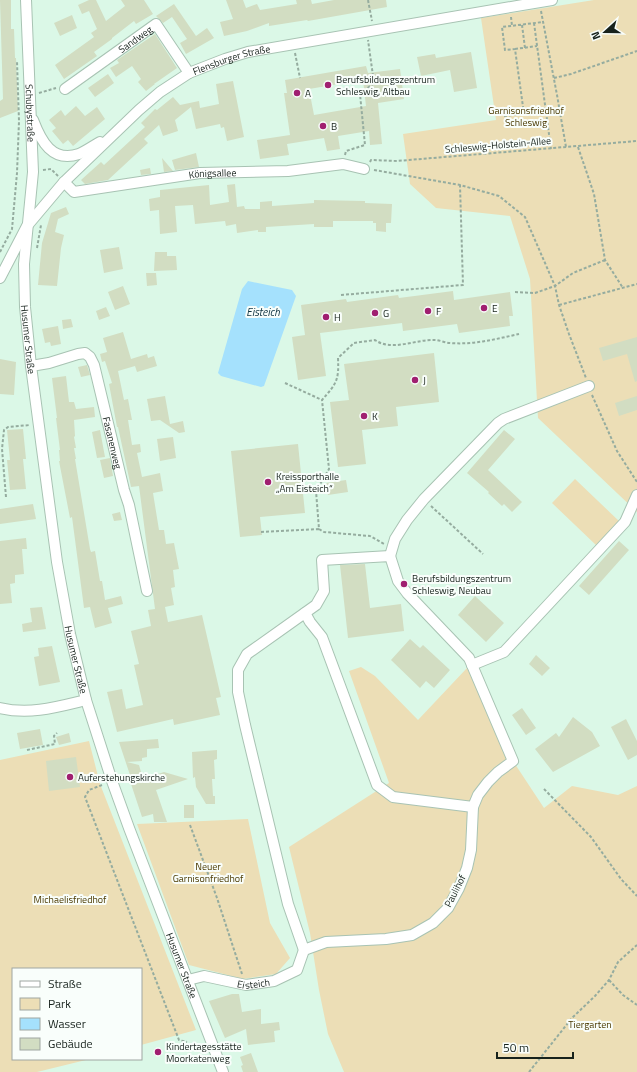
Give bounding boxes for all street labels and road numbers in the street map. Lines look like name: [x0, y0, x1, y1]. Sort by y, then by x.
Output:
street label: Sandweg: [115, 22, 155, 56]
street label: Flensburger Straße: [190, 41, 271, 78]
street label: Schubystraße: [22, 84, 39, 142]
street label: Schleswig-Holstein-Allee: [444, 133, 552, 157]
street label: Königsallee: [187, 165, 237, 182]
street label: Husumer Straße: [17, 304, 39, 375]
street label: Fasanenweg: [99, 415, 126, 470]
street label: Husumer Straße: [61, 624, 92, 695]
street label: Paulihof: [440, 872, 470, 910]
street label: Husumer Straße: [162, 930, 201, 1000]
street label: Eisteich: [236, 974, 271, 993]

